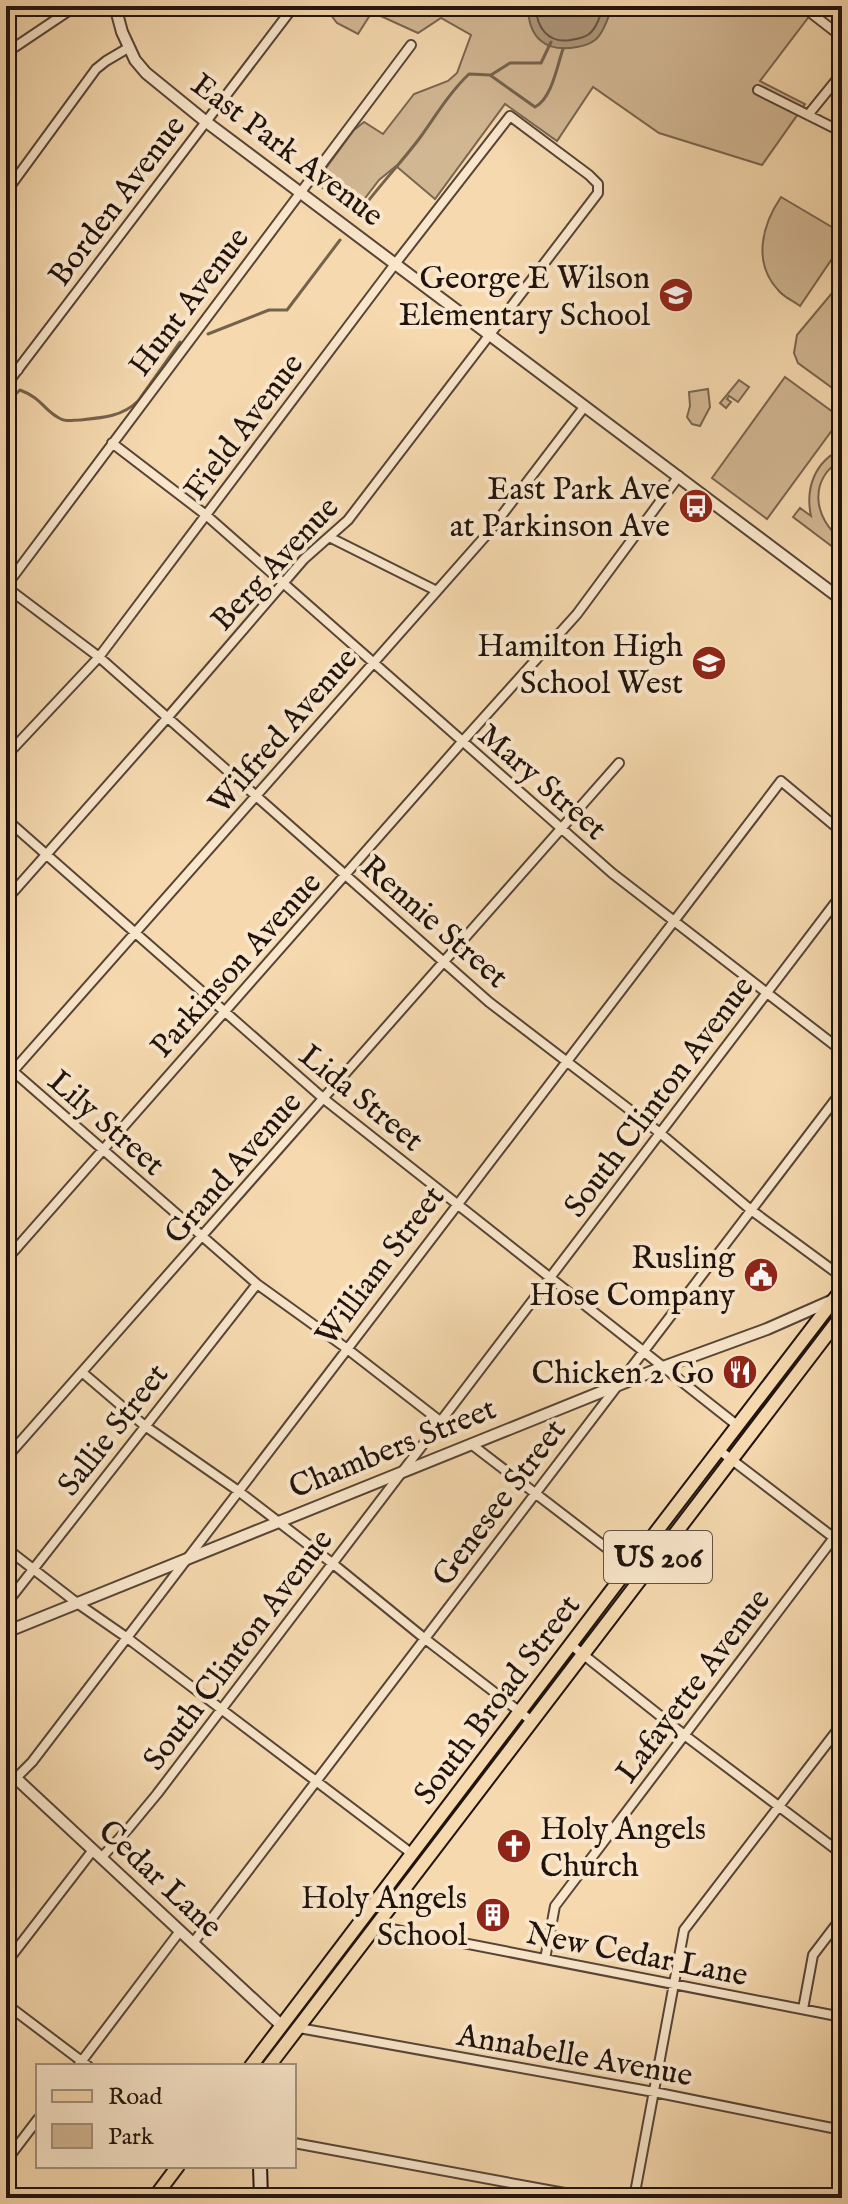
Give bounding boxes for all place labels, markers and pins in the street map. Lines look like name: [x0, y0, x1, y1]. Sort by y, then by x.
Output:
place label: George E Wilson Elementary School: [399, 259, 650, 337]
school or university icon: George E Wilson Elementary School: [657, 276, 695, 314]
place label: East Park Ave at Parkinson Ave: [450, 470, 670, 548]
bus stop icon: East Park Ave at Parkinson Ave: [677, 487, 715, 525]
place label: Hamilton High School West: [477, 627, 683, 705]
school or university icon: Hamilton High School West: [690, 644, 728, 682]
place label: Rusling Hose Company: [529, 1239, 736, 1317]
public building icon: Rusling Hose Company: [742, 1256, 780, 1294]
restaurant icon: Chicken 2 Go: [721, 1353, 759, 1391]
place label: Chicken 2 Go: [532, 1354, 714, 1395]
place label: Holy Angels Church: [540, 1810, 706, 1888]
church icon: Holy Angels Church: [495, 1827, 533, 1865]
place label: Holy Angels School: [301, 1879, 467, 1957]
building icon: Holy Angels School: [474, 1896, 512, 1934]

